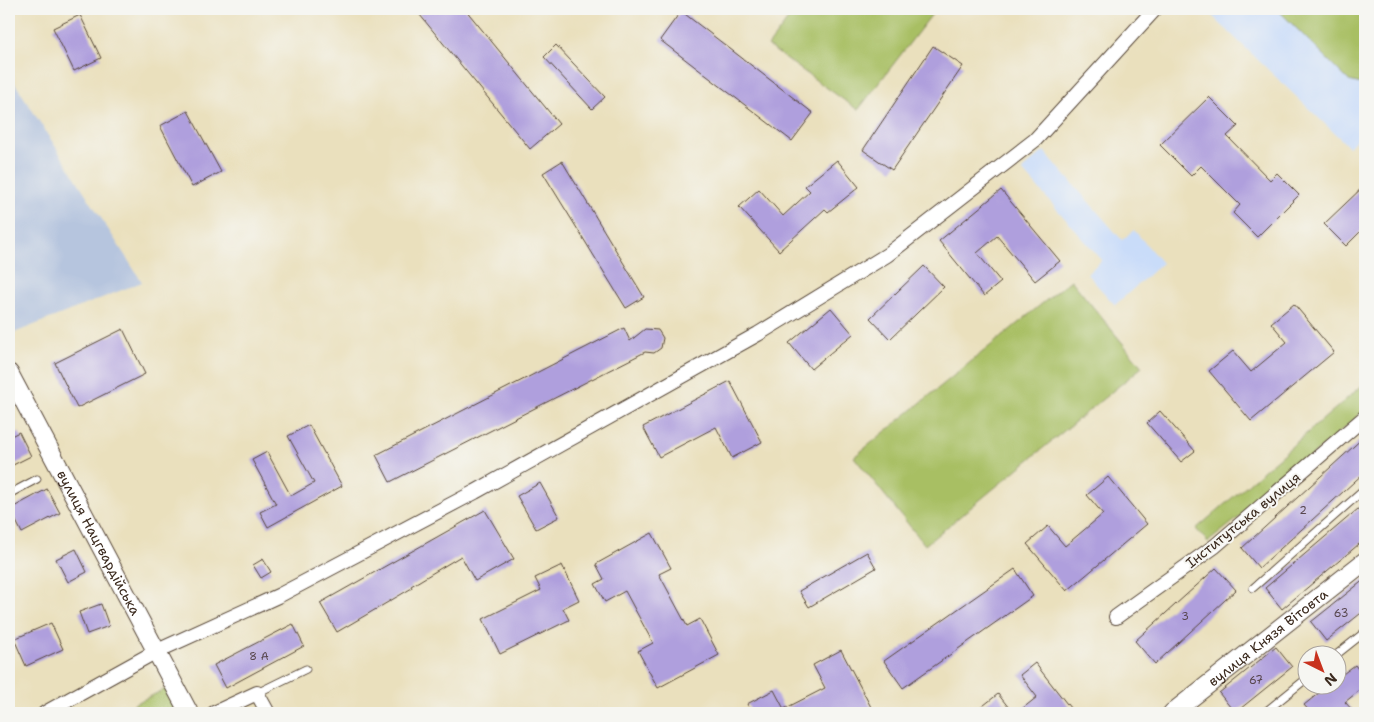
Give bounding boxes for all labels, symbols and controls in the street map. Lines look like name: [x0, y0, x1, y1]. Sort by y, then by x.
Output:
street label: вулиця Нацгвардійська: [53, 467, 145, 619]
street label: Інститутська вулиця: [1182, 468, 1304, 572]
house number: 2: [1299, 503, 1307, 518]
street label: вулиця Князя Вітовта: [1204, 585, 1332, 690]
house number: 63: [1334, 606, 1348, 621]
house number: 3: [1181, 609, 1189, 624]
north arrow: [1296, 644, 1346, 694]
house number: 8 А: [249, 649, 269, 664]
text: N: [1321, 669, 1341, 690]
house number: 67: [1249, 673, 1263, 688]

